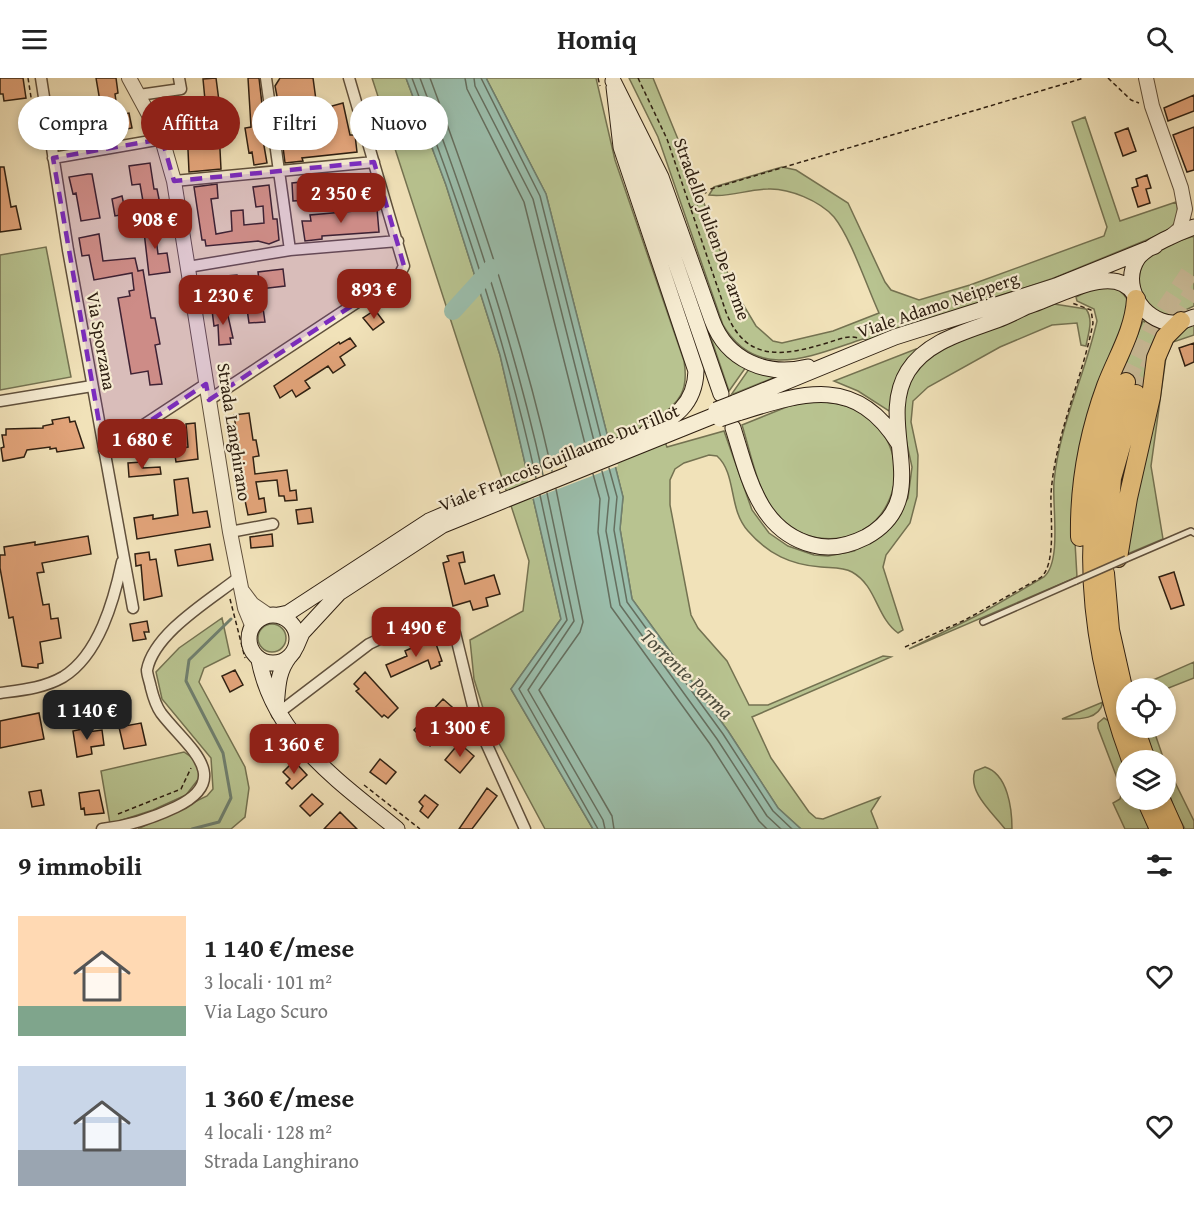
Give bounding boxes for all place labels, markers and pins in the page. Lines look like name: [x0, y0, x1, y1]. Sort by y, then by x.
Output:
pin: 2 350 €: [286, 173, 396, 224]
pin: 908 €: [113, 199, 197, 250]
pin: 893 €: [332, 269, 416, 320]
pin: 1 230 €: [168, 275, 278, 326]
pin: 1 680 €: [87, 419, 197, 470]
pin: 1 490 €: [361, 607, 471, 658]
pin: 1 140 €: [32, 690, 142, 741]
pin: 1 300 €: [405, 707, 515, 758]
pin: 1 360 €: [239, 724, 349, 775]

